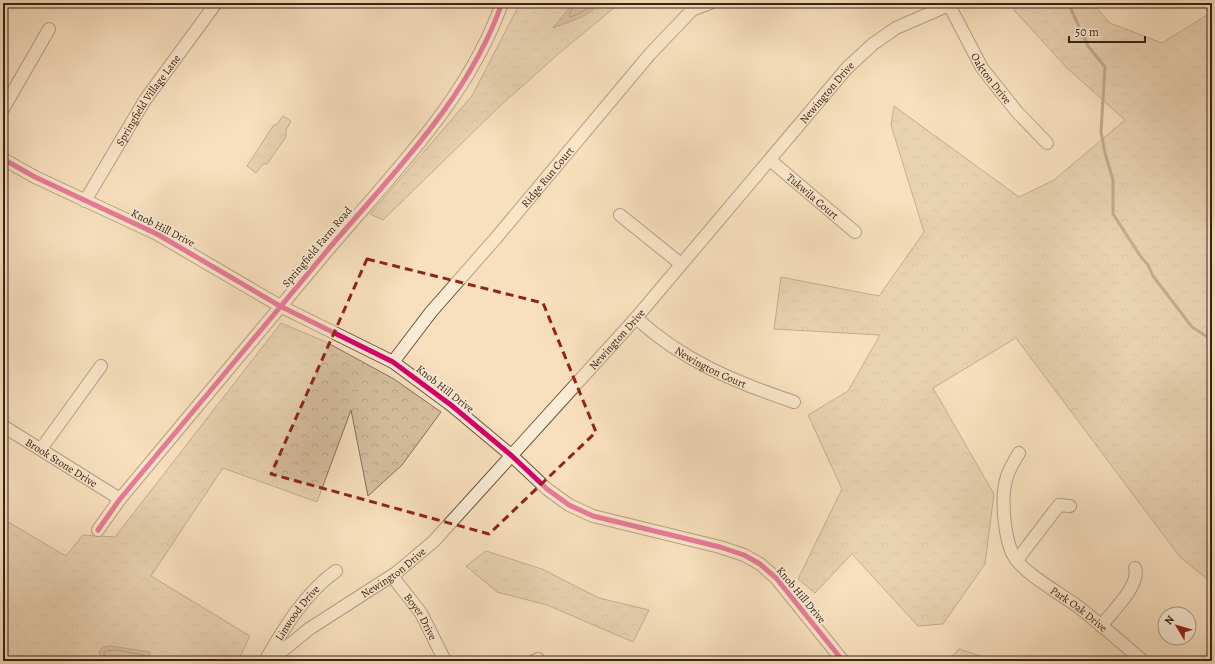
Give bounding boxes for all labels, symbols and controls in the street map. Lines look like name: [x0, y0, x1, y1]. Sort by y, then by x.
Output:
scale bar: [1069, 18, 1145, 44]
text: 50 m: [1075, 24, 1099, 40]
street label: Oakton Drive: [968, 50, 1015, 107]
street label: Springfield Village Lane: [112, 51, 184, 148]
street label: Newington Drive: [796, 58, 857, 126]
street label: Ridge Run Court: [517, 143, 577, 210]
street label: Tukwila Court: [783, 170, 842, 223]
street label: Springfield Farm Road: [279, 203, 355, 291]
street label: Knob Hill Drive: [129, 205, 198, 251]
street label: Newington Drive: [585, 305, 648, 373]
street label: Newington Court: [672, 343, 749, 392]
street label: Knob Hill Drive: [413, 362, 477, 416]
street label: Brook Stone Drive: [23, 434, 100, 491]
street label: Newington Drive: [358, 544, 429, 601]
street label: Knob Hill Drive: [773, 563, 829, 627]
street label: Linwood Drive: [271, 582, 323, 643]
street label: Park Oak Drive: [1048, 583, 1111, 635]
street label: Boyer Drive: [401, 590, 441, 643]
north arrow: [1157, 606, 1197, 646]
text: N: [1161, 612, 1178, 628]

